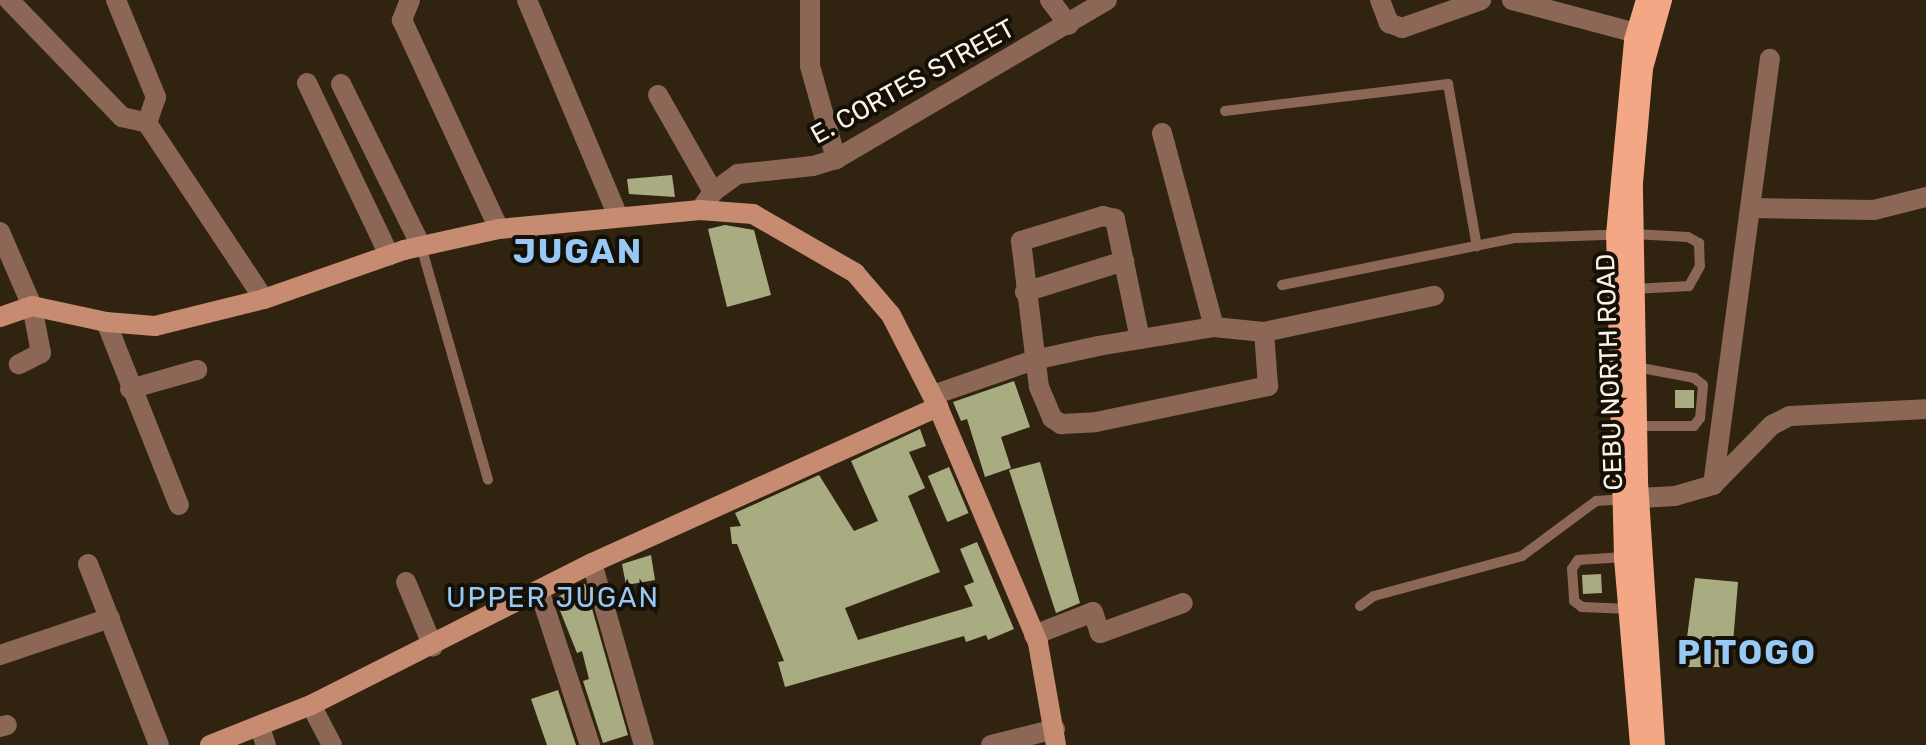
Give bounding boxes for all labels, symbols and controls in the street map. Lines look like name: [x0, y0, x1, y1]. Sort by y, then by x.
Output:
street label: E. CORTES STREET: [806, 13, 1020, 151]
district label: JUGAN: [513, 232, 643, 272]
street label: CEBU NORTH ROAD: [1590, 253, 1630, 491]
district label: UPPER JUGAN: [446, 581, 660, 615]
district label: PITOGO: [1677, 633, 1817, 673]

